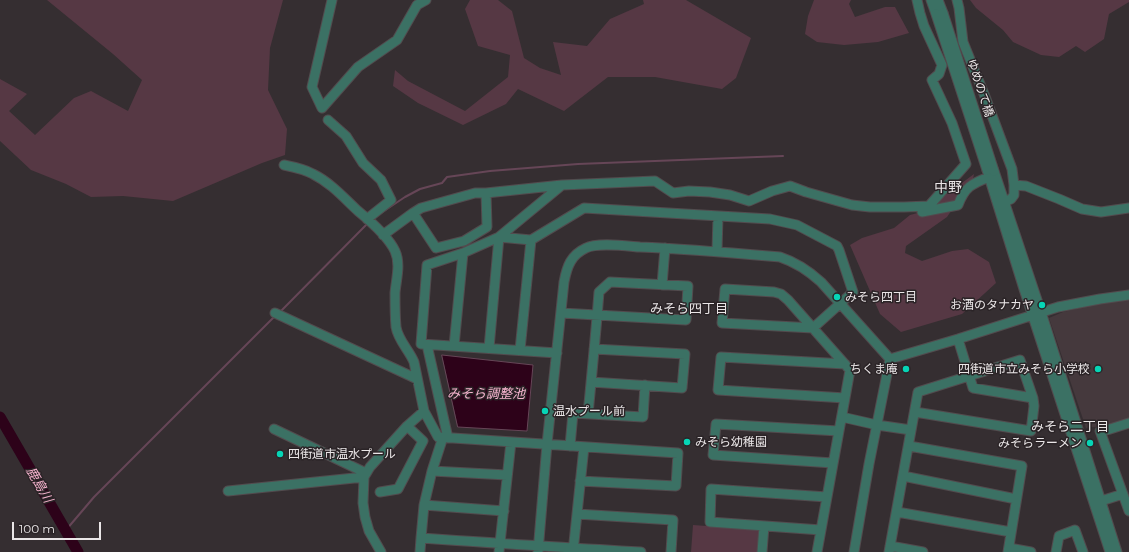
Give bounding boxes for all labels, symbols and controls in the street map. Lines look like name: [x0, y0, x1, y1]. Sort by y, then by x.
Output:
street label: ゆめのて橋: [964, 57, 996, 119]
district label: 中野: [934, 180, 962, 196]
place label: みそら四丁目: [845, 290, 917, 304]
marker: みそら四丁目: [832, 292, 842, 302]
place label: お酒のタナカヤ: [950, 298, 1034, 312]
marker: お酒のタナカヤ: [1037, 300, 1047, 310]
district label: みそら四丁目: [650, 301, 728, 317]
place label: ちくま庵: [850, 362, 898, 376]
place label: 四街道市立みそら小学校: [958, 362, 1090, 376]
marker: ちくま庵: [901, 364, 911, 374]
marker: 四街道市立みそら小学校: [1093, 364, 1103, 374]
water label: みそら調整池: [447, 386, 525, 402]
place label: 温水プール前: [553, 404, 625, 418]
marker: 温水プール前: [540, 406, 550, 416]
district label: みそら二丁目: [1031, 419, 1109, 435]
place label: みそら幼稚園: [695, 435, 767, 449]
place label: みそらラーメン: [998, 436, 1082, 450]
marker: みそら幼稚園: [682, 437, 692, 447]
marker: みそらラーメン: [1085, 438, 1095, 448]
place label: 四街道市温水プール: [288, 447, 396, 461]
marker: 四街道市温水プール: [275, 449, 285, 459]
water label: 鹿島川: [22, 464, 56, 506]
scale bar: [14, 514, 103, 540]
text: 100 m: [19, 521, 55, 536]

